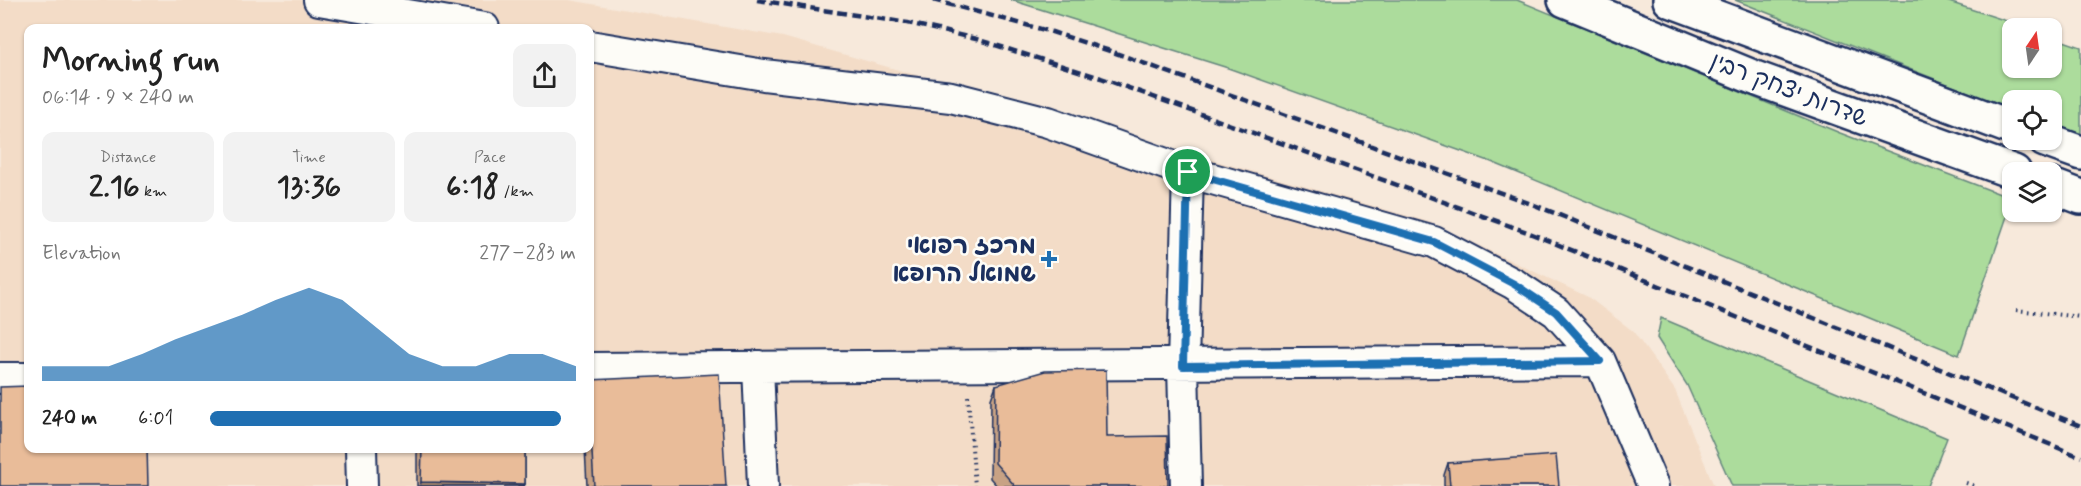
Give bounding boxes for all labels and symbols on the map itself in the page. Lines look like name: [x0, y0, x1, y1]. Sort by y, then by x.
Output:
north arrow: [2002, 18, 2062, 78]
street label: שדרות יצחק רבין: [1705, 46, 1872, 135]
pin: [1162, 146, 1213, 197]
place label: מרכז רפואי שמואל הרופא: [893, 231, 1036, 290]
marker: מרכז רפואי שמואל הרופא: [1040, 250, 1058, 268]

